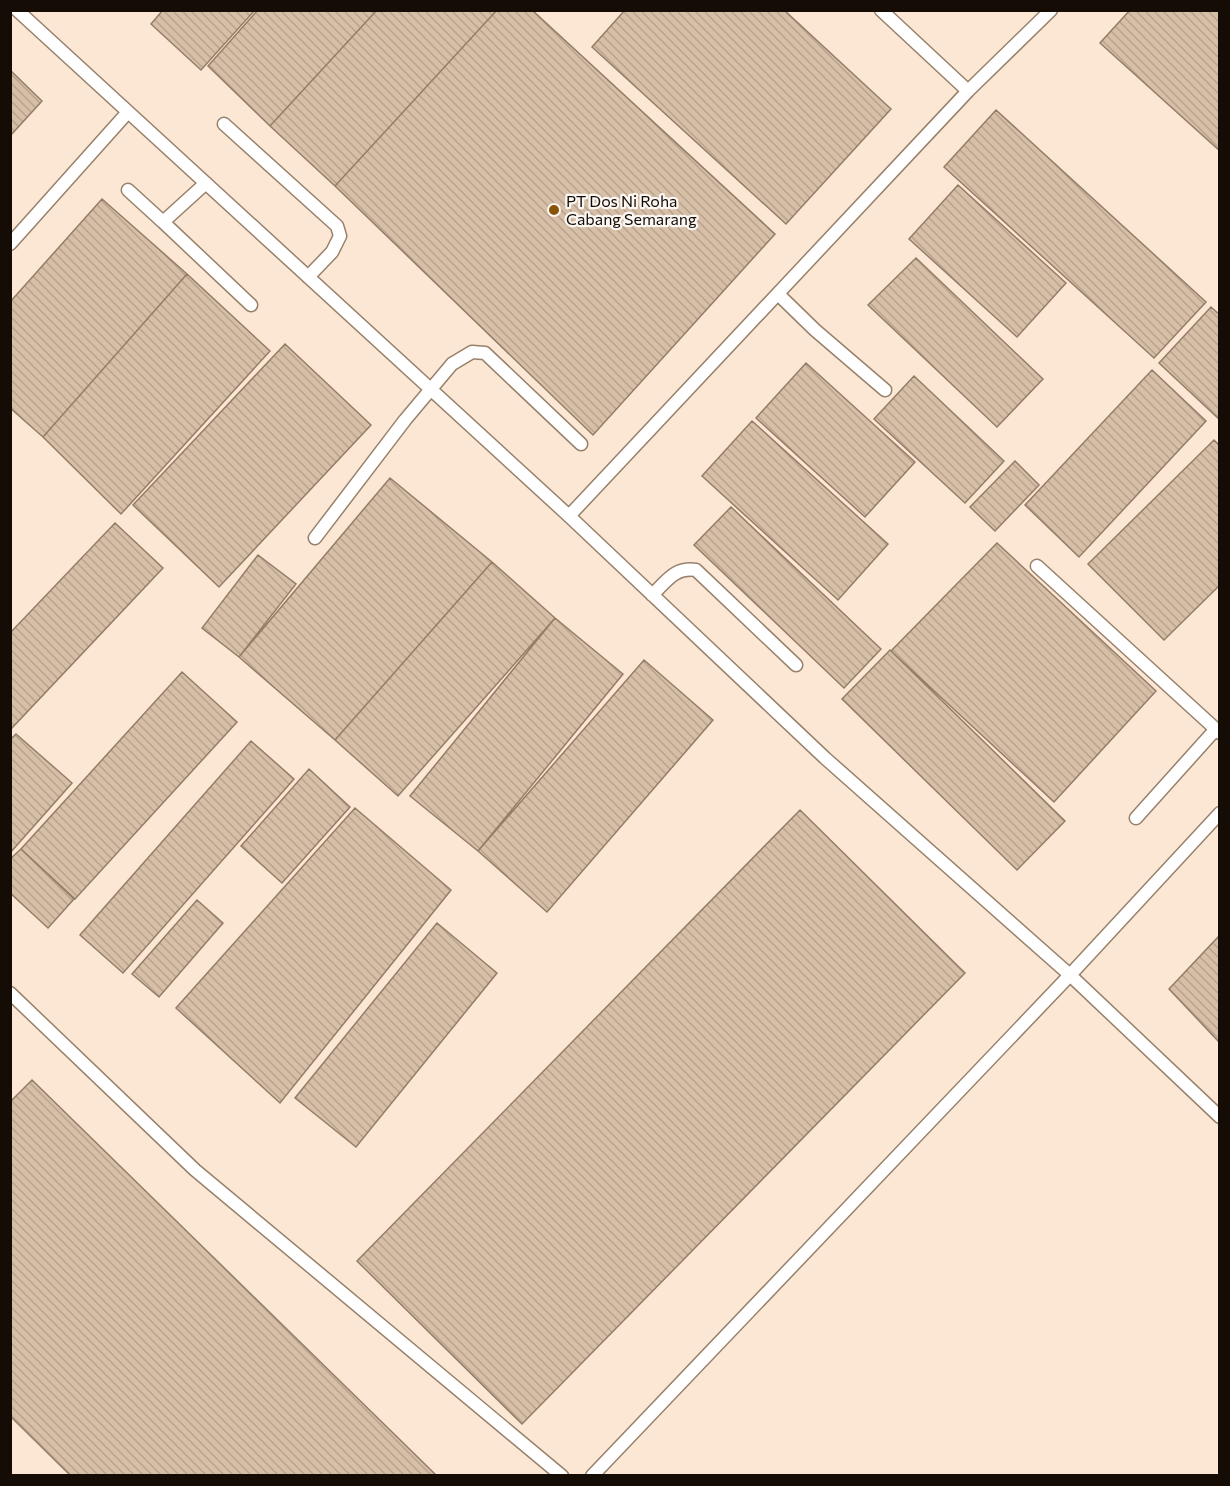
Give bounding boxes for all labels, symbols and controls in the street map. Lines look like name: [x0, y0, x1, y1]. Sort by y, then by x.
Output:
place label: PT Dos Ni Roha Cabang Semarang: [566, 191, 697, 228]
marker: PT Dos Ni Roha Cabang Semarang: [547, 203, 561, 217]

